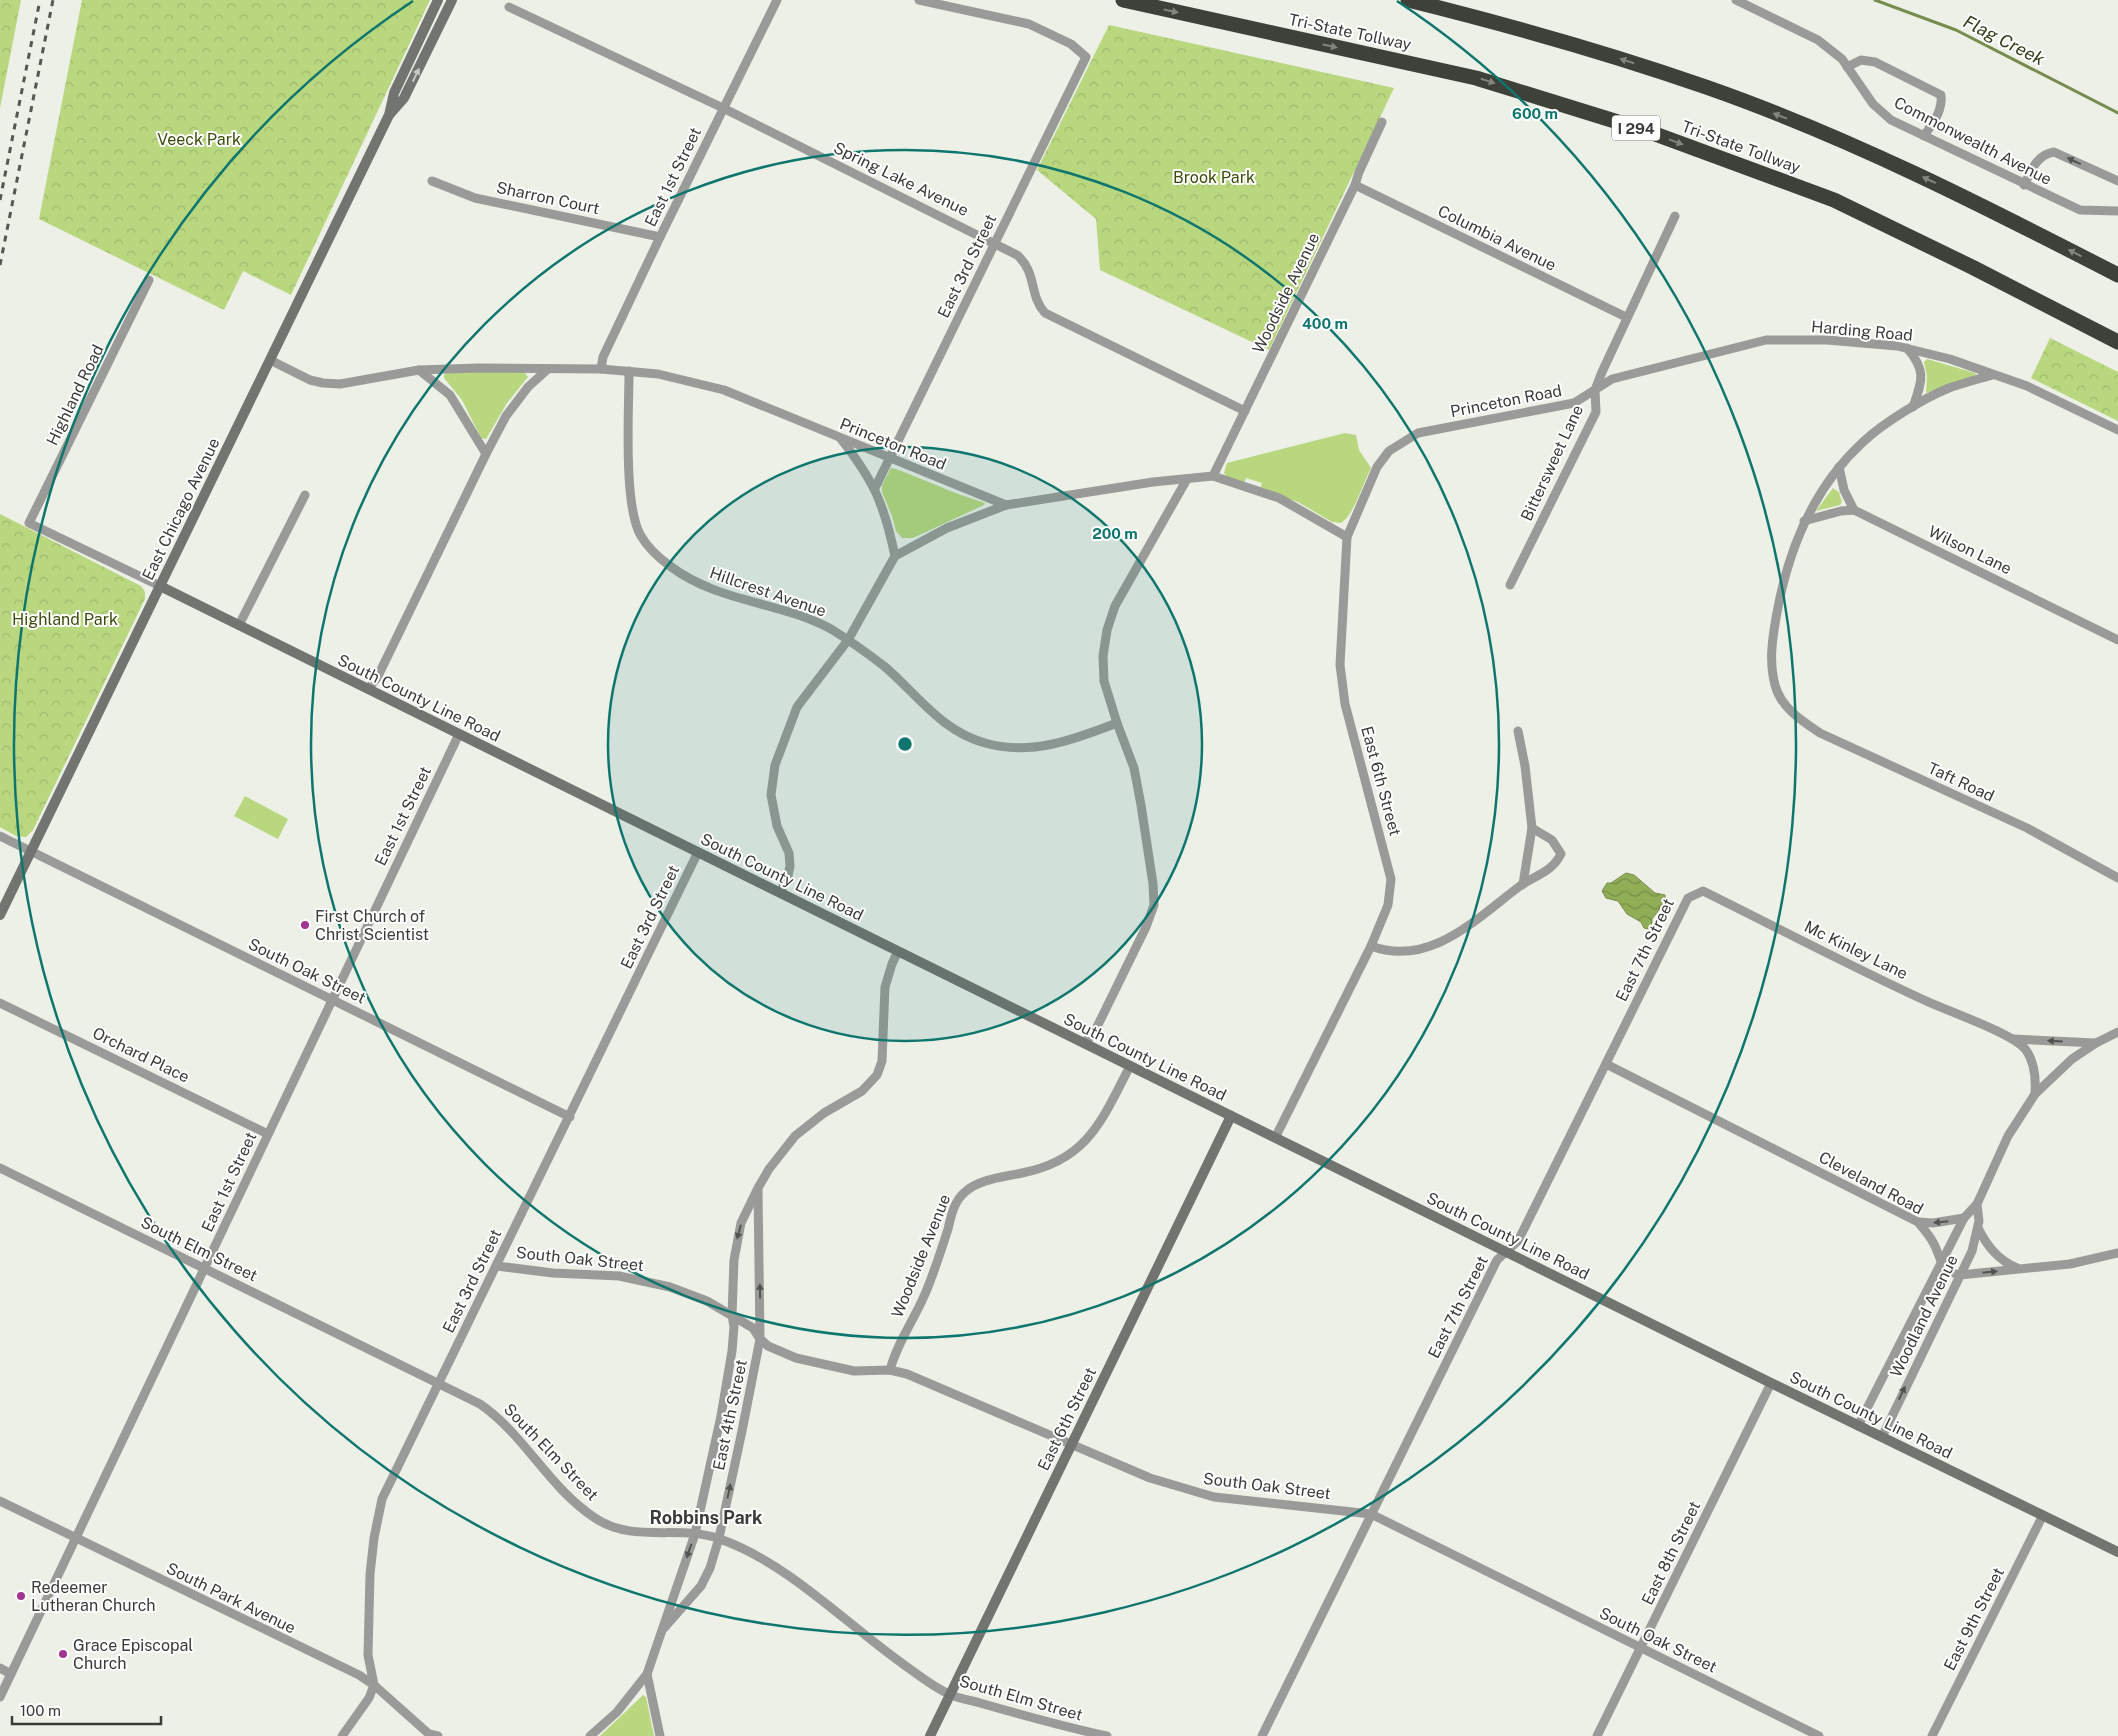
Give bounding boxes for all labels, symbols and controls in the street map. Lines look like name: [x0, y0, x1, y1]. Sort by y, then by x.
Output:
one-way arrow: [1164, 7, 1180, 15]
street label: Tri-State Tollway: [1287, 10, 1413, 54]
water label: Flag Creek: [1960, 11, 2048, 69]
one-way arrow: [1322, 42, 1338, 50]
one-way arrow: [1619, 57, 1634, 65]
one-way arrow: [412, 68, 420, 82]
one-way arrow: [1481, 78, 1496, 86]
street label: Commonwealth Avenue: [1891, 93, 2055, 189]
text: 600 m: [1512, 105, 1558, 122]
one-way arrow: [1772, 112, 1787, 120]
road number: I 294: [1612, 116, 1660, 140]
street label: Tri-State Tollway: [1679, 117, 1803, 177]
street label: East 1st Street: [641, 124, 705, 230]
park label: Veeck Park: [157, 130, 241, 149]
street label: Spring Lake Avenue: [830, 138, 972, 220]
one-way arrow: [1669, 138, 1684, 146]
one-way arrow: [2067, 156, 2081, 164]
park label: Brook Park: [1173, 168, 1255, 187]
one-way arrow: [1922, 176, 1936, 184]
street label: Sharron Court: [495, 178, 601, 218]
street label: Columbia Avenue: [1435, 201, 1559, 275]
street label: East 3rd Street: [934, 211, 1000, 321]
street label: Woodside Avenue: [1249, 230, 1323, 356]
one-way arrow: [2067, 249, 2082, 257]
text: 400 m: [1302, 315, 1348, 332]
street label: Harding Road: [1810, 317, 1914, 345]
street label: Highland Road: [42, 342, 108, 448]
street label: Princeton Road: [1449, 381, 1563, 421]
street label: Bittersweet Lane: [1517, 402, 1587, 524]
street label: Princeton Road: [837, 414, 949, 474]
street label: East Chicago Avenue: [138, 435, 224, 583]
street label: Wilson Lane: [1925, 522, 2015, 578]
text: 200 m: [1092, 525, 1138, 542]
street label: Hillcrest Avenue: [707, 563, 829, 621]
park label: Highland Park: [12, 610, 118, 629]
street label: South County Line Road: [335, 650, 503, 746]
street label: East 6th Street: [1357, 724, 1405, 838]
centre of rings: [896, 735, 914, 753]
street label: Taft Road: [1925, 758, 1997, 806]
street label: East 1st Street: [371, 763, 435, 869]
street label: South County Line Road: [698, 829, 866, 925]
street label: East 3rd Street: [617, 862, 683, 972]
street label: East 7th Street: [1612, 895, 1678, 1005]
place label: First Church of Christ Scientist: [315, 907, 429, 944]
street label: Mc Kinley Lane: [1801, 917, 1911, 983]
marker: First Church of Christ Scientist: [299, 919, 311, 931]
street label: South Oak Street: [245, 934, 369, 1008]
street label: South County Line Road: [1061, 1009, 1229, 1105]
street label: Orchard Place: [89, 1023, 193, 1087]
one-way arrow: [2046, 1037, 2062, 1045]
street label: East 1st Street: [198, 1129, 260, 1235]
street label: Cleveland Road: [1816, 1147, 1926, 1219]
street label: South County Line Road: [1424, 1188, 1592, 1284]
street label: Woodside Avenue: [888, 1191, 954, 1321]
street label: South Elm Street: [138, 1213, 260, 1285]
one-way arrow: [1933, 1218, 1949, 1226]
one-way arrow: [735, 1225, 743, 1240]
street label: East 3rd Street: [439, 1226, 505, 1336]
street label: South Oak Street: [515, 1243, 645, 1275]
street label: Woodland Avenue: [1886, 1252, 1962, 1380]
street label: East 7th Street: [1424, 1253, 1492, 1361]
one-way arrow: [1982, 1268, 1998, 1276]
one-way arrow: [756, 1282, 764, 1298]
street label: East 4th Street: [709, 1358, 751, 1472]
street label: East 6th Street: [1034, 1364, 1100, 1474]
street label: South County Line Road: [1787, 1367, 1955, 1463]
one-way arrow: [1898, 1386, 1906, 1400]
street label: South Elm Street: [500, 1400, 602, 1504]
street label: South Oak Street: [1202, 1469, 1332, 1503]
one-way arrow: [725, 1483, 733, 1498]
street label: East 8th Street: [1638, 1498, 1704, 1608]
district label: Robbins Park: [650, 1507, 763, 1528]
one-way arrow: [685, 1544, 692, 1559]
street label: South Park Avenue: [163, 1558, 299, 1638]
street label: East 9th Street: [1940, 1564, 2008, 1674]
place label: Redeemer Lutheran Church: [31, 1578, 156, 1615]
marker: Redeemer Lutheran Church: [15, 1590, 27, 1602]
street label: South Oak Street: [1596, 1603, 1720, 1677]
place label: Grace Episcopal Church: [73, 1636, 193, 1673]
marker: Grace Episcopal Church: [57, 1648, 69, 1660]
street label: South Elm Street: [957, 1671, 1085, 1725]
scale bar: [12, 1694, 161, 1726]
text: 100 m: [20, 1702, 61, 1719]

